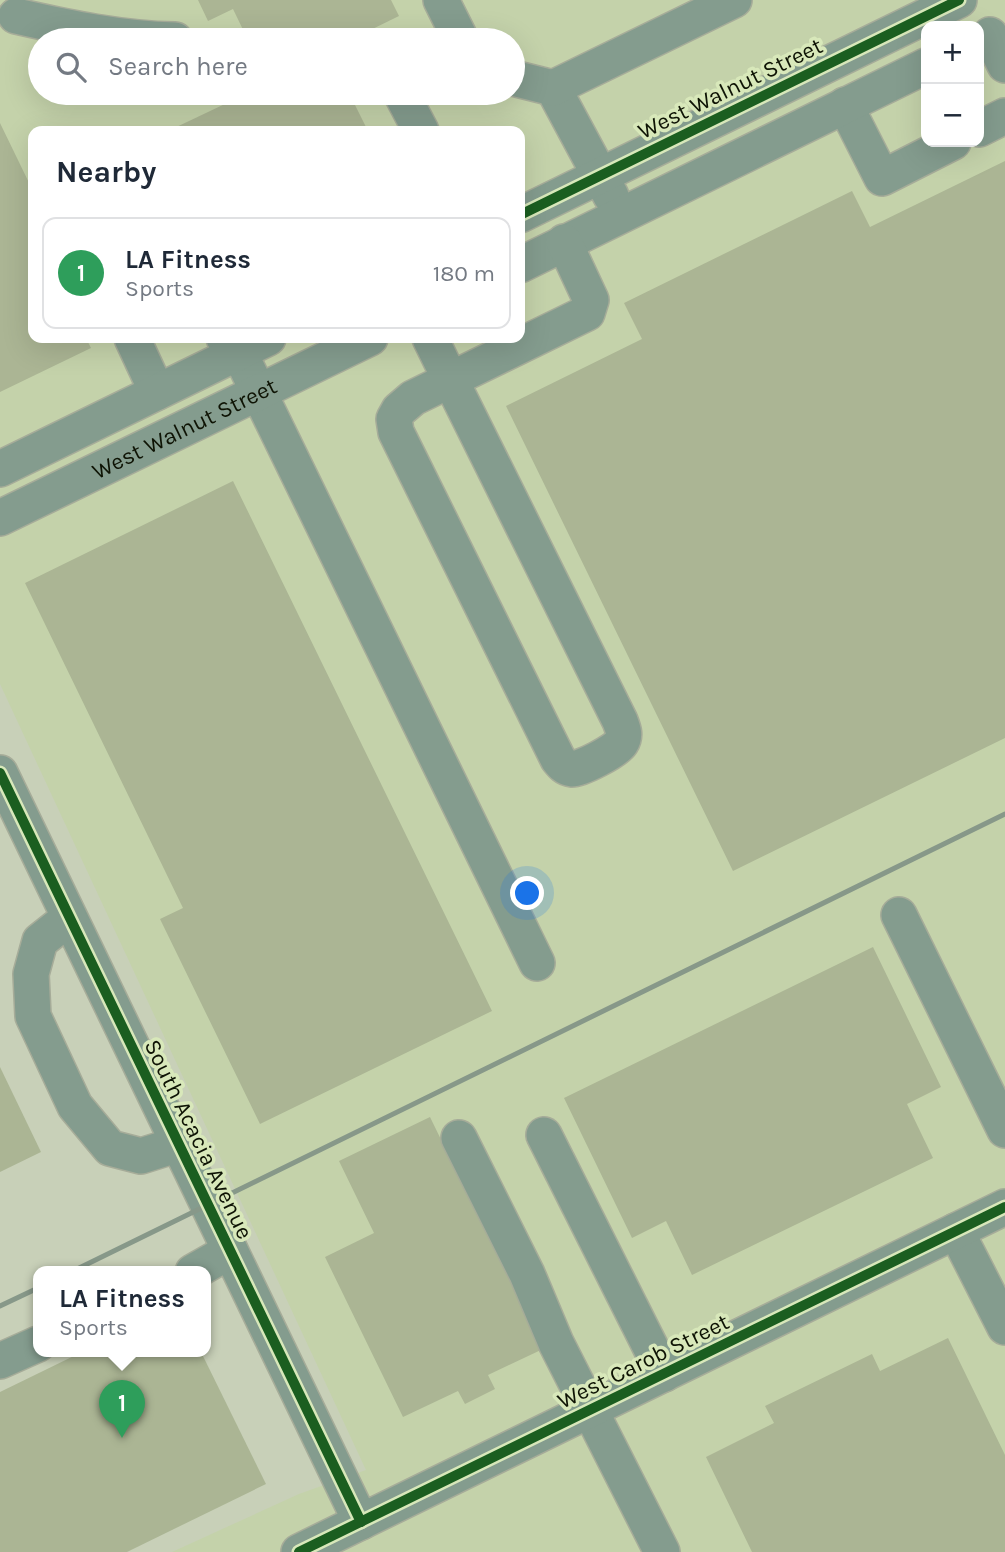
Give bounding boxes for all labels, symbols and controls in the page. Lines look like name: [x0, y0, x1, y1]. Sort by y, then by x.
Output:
map controls: [921, 21, 984, 147]
button: +: [921, 21, 984, 84]
search box: [28, 28, 525, 105]
street label: West Walnut Street: [634, 32, 827, 145]
icon: search: [52, 48, 90, 86]
text: Search here: [108, 51, 248, 82]
button: −: [921, 84, 984, 147]
text: Nearby: [56, 154, 156, 190]
text: LA Fitness: [125, 244, 251, 275]
text: 1: [77, 260, 85, 287]
text: 180 m: [433, 260, 495, 287]
text: Sports: [125, 275, 194, 302]
street label: West Walnut Street: [88, 372, 282, 485]
your location: [510, 876, 544, 910]
street label: South Acacia Avenue: [138, 1035, 259, 1243]
popup: [33, 1266, 211, 1357]
text: LA Fitness: [59, 1283, 185, 1314]
street label: West Carob Street: [553, 1308, 734, 1415]
text: Sports: [59, 1314, 128, 1341]
pin: 1: [99, 1380, 145, 1438]

